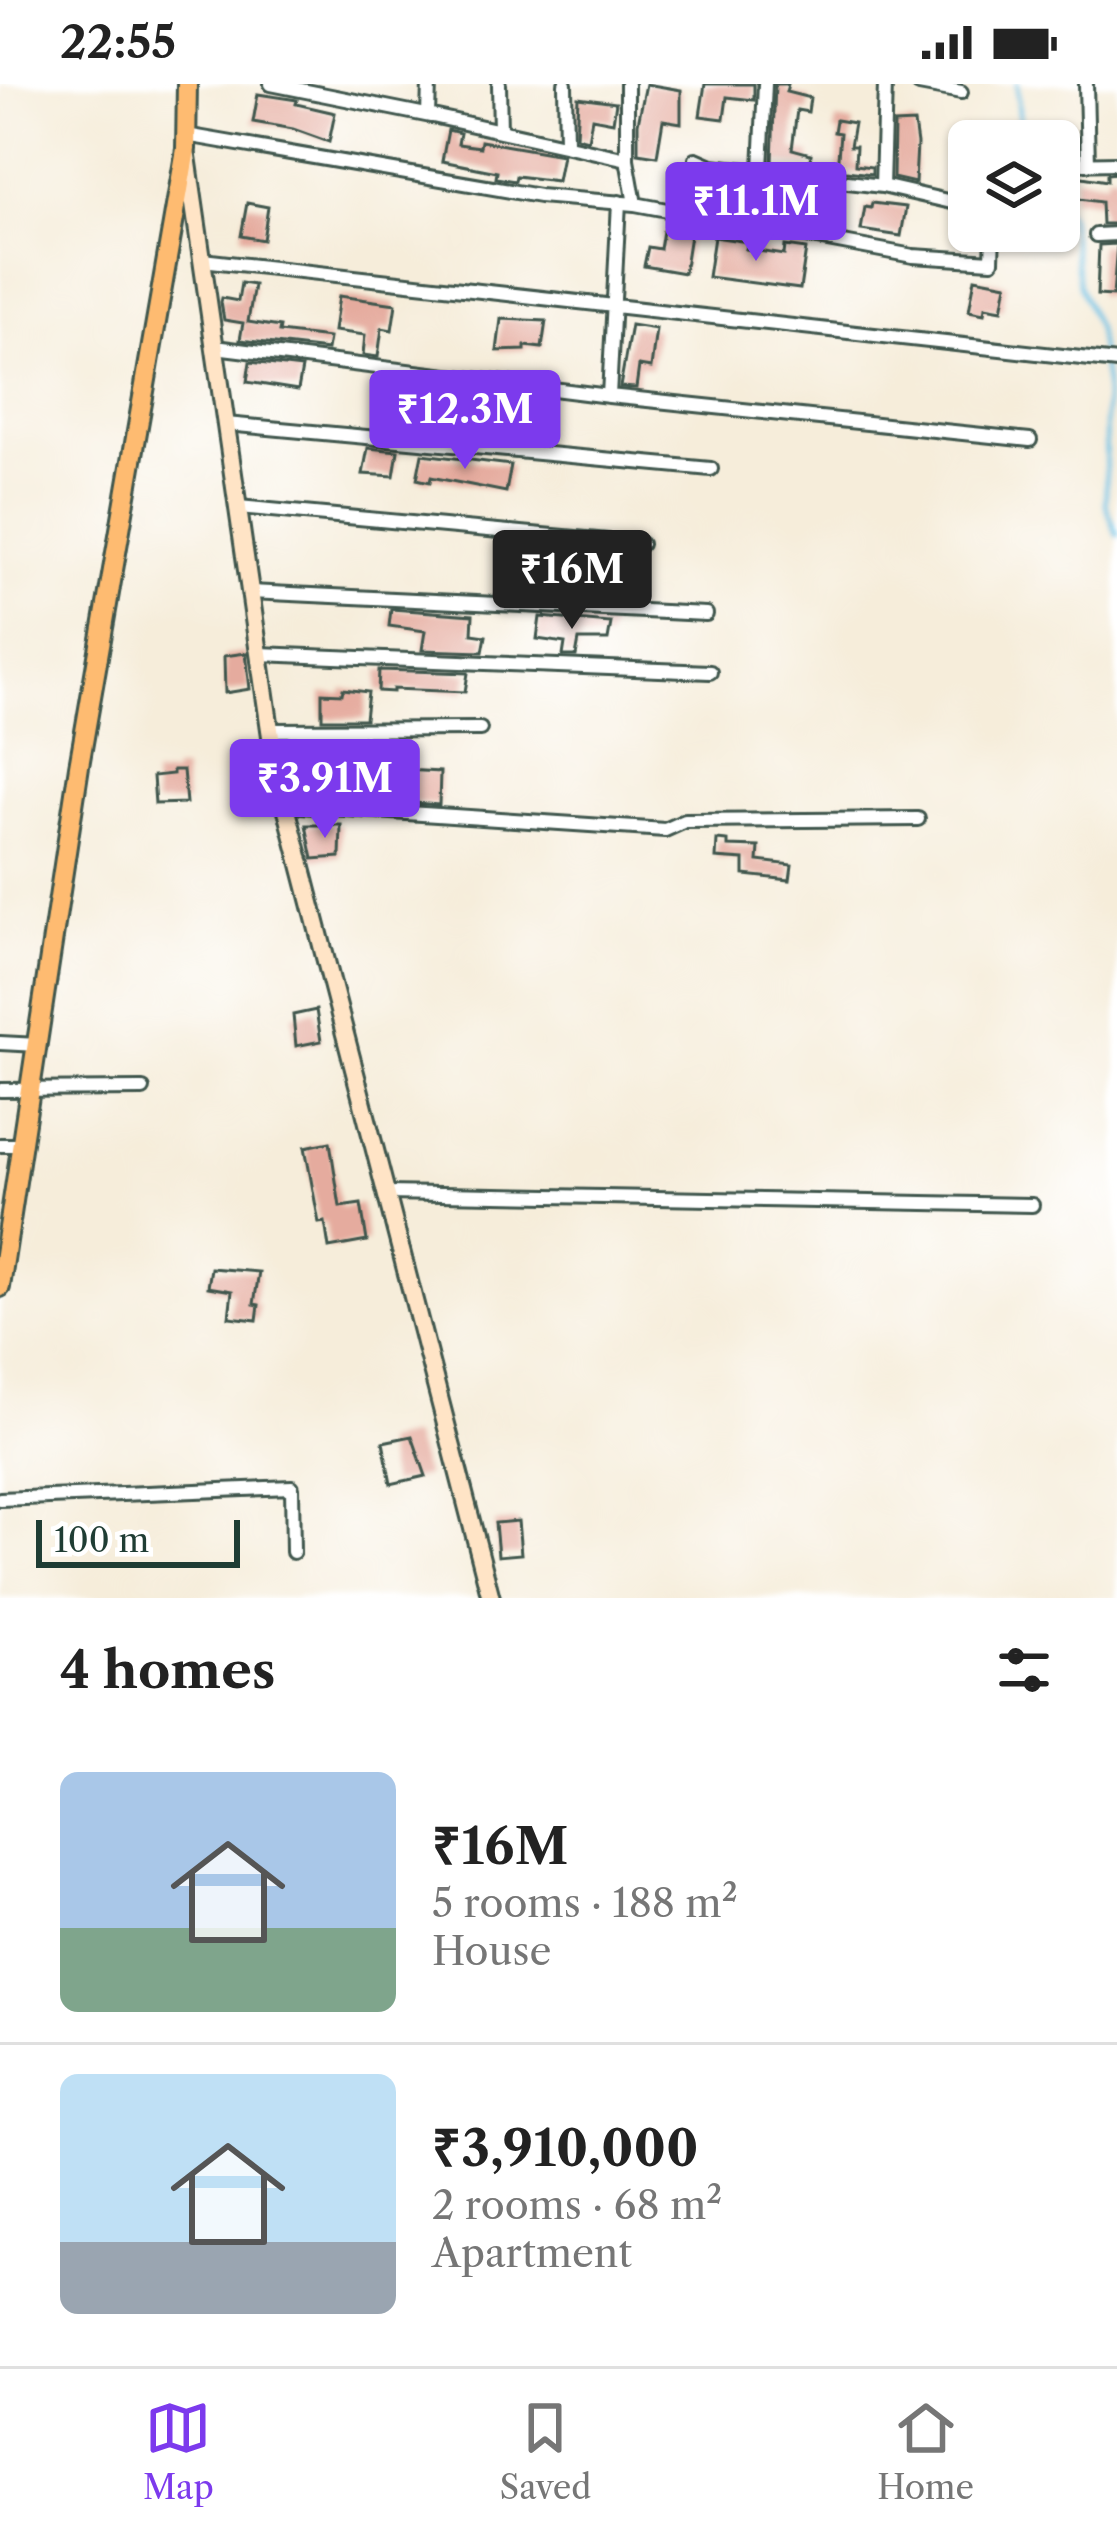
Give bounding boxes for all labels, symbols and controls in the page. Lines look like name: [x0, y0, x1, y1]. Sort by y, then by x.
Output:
text: 22:55: [60, 14, 176, 70]
map controls: [948, 120, 1080, 252]
button: layers: [948, 120, 1080, 252]
pin: ₹11.1M: [658, 162, 854, 264]
text: ₹11.1M: [692, 177, 820, 225]
pin: ₹12.3M: [367, 370, 563, 472]
text: ₹12.3M: [396, 385, 534, 433]
pin: ₹16M: [501, 530, 643, 632]
text: ₹16M: [520, 545, 624, 593]
pin: ₹3.91M: [227, 739, 423, 841]
text: ₹3.91M: [257, 754, 393, 802]
scale bar: [36, 1514, 240, 1567]
text: 100 m: [54, 1520, 149, 1561]
icon: filters: [991, 1637, 1057, 1703]
text: 4 homes: [60, 1639, 275, 1701]
text: ₹16M: [432, 1815, 569, 1877]
icon: home: [156, 1820, 300, 1964]
text: 5 rooms · 188 m²: [432, 1879, 738, 1927]
text: House: [432, 1927, 551, 1975]
text: ₹3,910,000: [432, 2117, 698, 2179]
icon: home: [156, 2122, 300, 2266]
text: 2 rooms · 68 m²: [432, 2181, 722, 2229]
text: Apartment: [432, 2229, 632, 2277]
tab: Map: [143, 2395, 214, 2508]
tab: Saved: [500, 2395, 591, 2508]
tab: Home: [877, 2395, 974, 2508]

